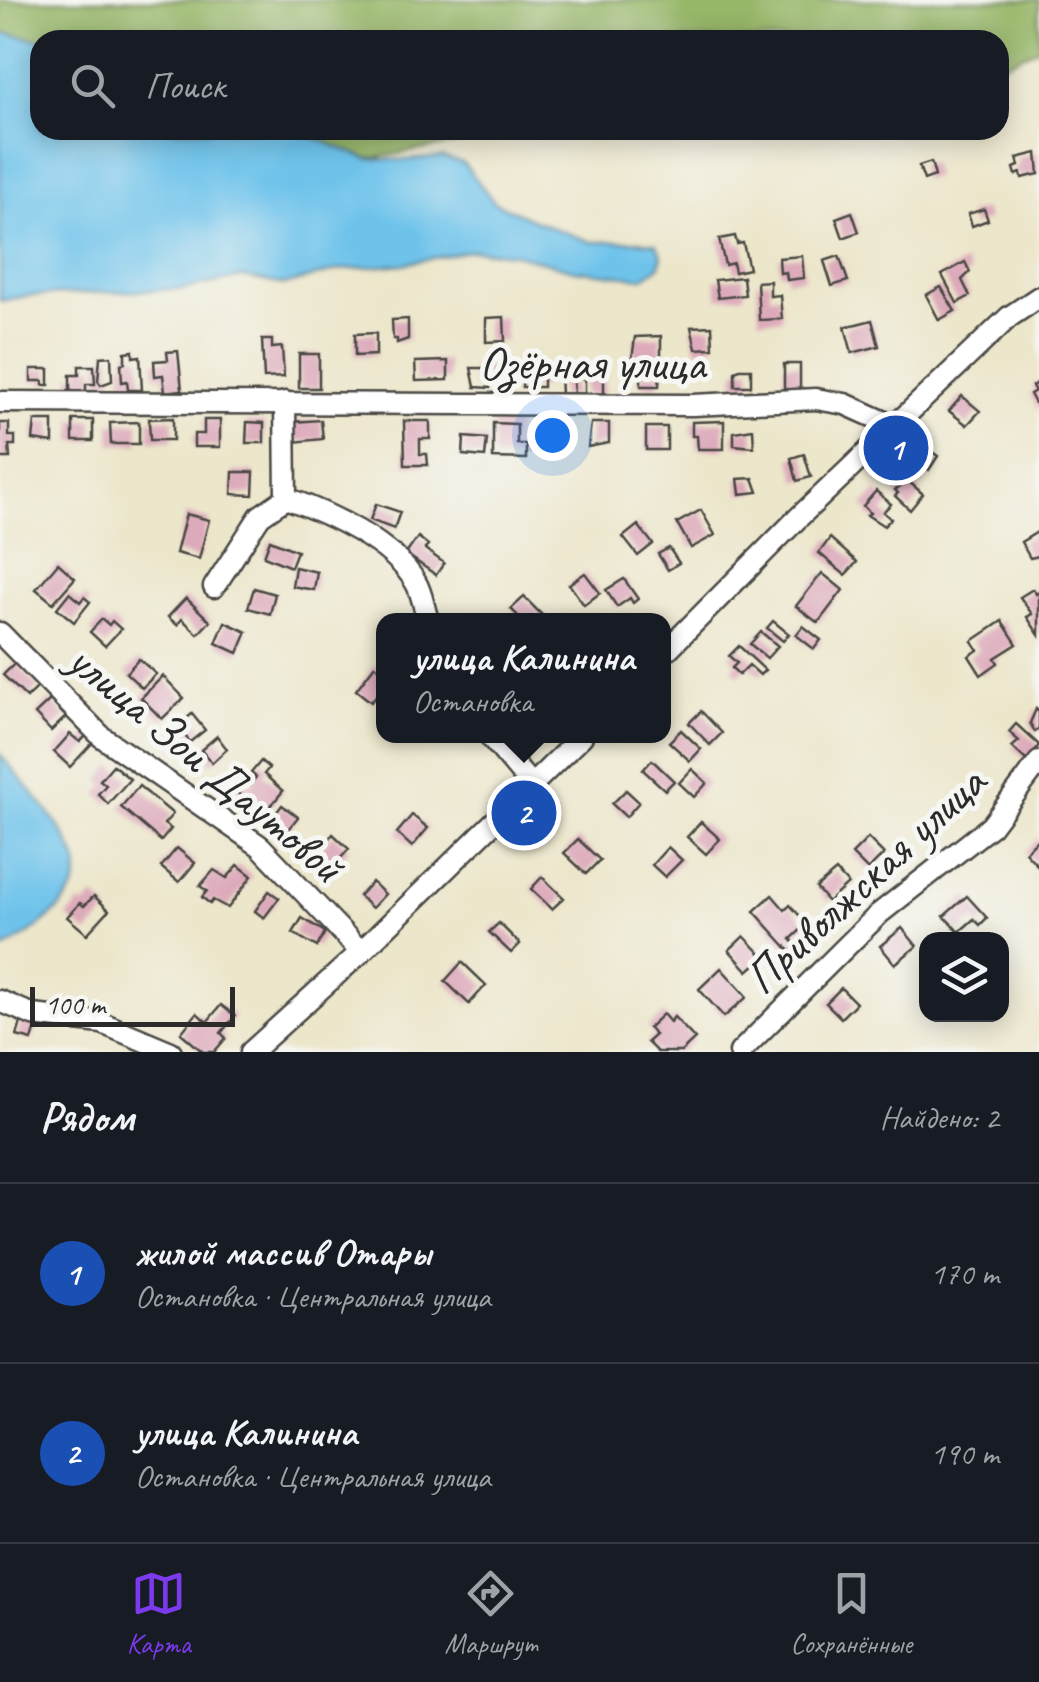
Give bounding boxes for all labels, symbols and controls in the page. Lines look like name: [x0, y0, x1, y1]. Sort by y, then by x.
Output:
search box: [30, 30, 1009, 140]
icon: search: [65, 58, 120, 113]
text: Поиск: [145, 62, 225, 109]
street label: Озёрная улица: [479, 333, 708, 393]
your location: [527, 410, 578, 461]
pin: 1: [864, 410, 928, 486]
popup: [376, 613, 671, 743]
street label: улица Зои Даутовой: [54, 628, 359, 898]
text: улица Калинина: [413, 634, 634, 681]
text: Остановка: [413, 681, 533, 722]
street label: Приволжская улица: [732, 751, 1000, 1007]
pin: 2: [492, 776, 556, 850]
map controls: [919, 932, 1009, 1022]
button: layers: [919, 932, 1009, 1022]
scale bar: [30, 982, 235, 1026]
text: 100 m: [45, 987, 105, 1022]
text: Рядом: [40, 1091, 134, 1144]
text: Найдено: 2: [880, 1097, 999, 1138]
text: жилой массив Отары: [135, 1229, 431, 1276]
text: 1: [65, 1253, 80, 1294]
text: 170 m: [930, 1253, 999, 1294]
text: Остановка · Центральная улица: [135, 1276, 491, 1317]
text: улица Калинина: [135, 1409, 357, 1456]
text: 2: [65, 1433, 80, 1474]
text: 190 m: [930, 1433, 999, 1474]
text: Остановка · Центральная улица: [135, 1456, 491, 1497]
tab: Карта: [127, 1566, 191, 1661]
tab: Маршрут: [445, 1566, 537, 1661]
tab: Сохранённые: [791, 1566, 912, 1661]

